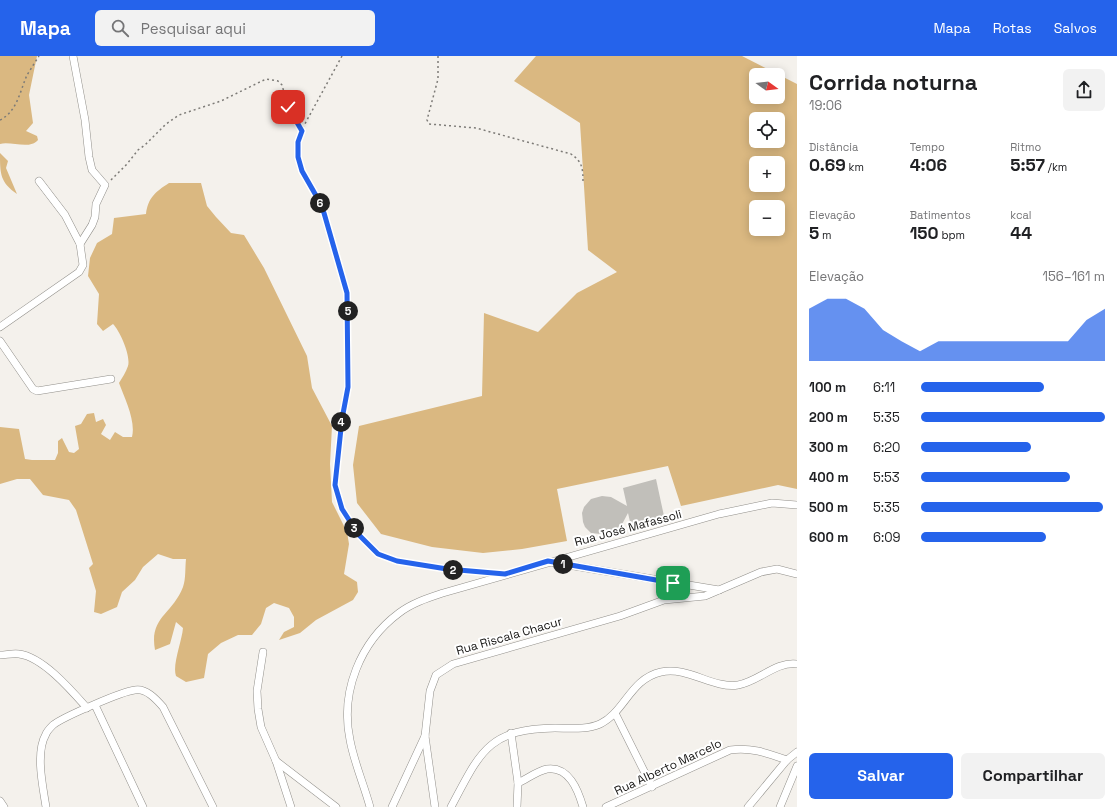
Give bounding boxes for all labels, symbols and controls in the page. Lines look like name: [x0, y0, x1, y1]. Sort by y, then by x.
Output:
search box: [95, 10, 375, 46]
text: Mapa: [20, 16, 71, 41]
icon: search: [109, 17, 131, 39]
text: Pesquisar aqui: [141, 19, 246, 38]
text: Mapa: [933, 19, 971, 37]
text: Rotas: [993, 19, 1032, 37]
text: Salvos: [1054, 19, 1097, 37]
north arrow: [749, 68, 785, 104]
map controls: [749, 68, 785, 236]
text: Corrida noturna: [809, 68, 977, 96]
button: share: [1063, 69, 1105, 111]
pin: [271, 90, 305, 124]
icon: check: [277, 96, 299, 118]
text: 19:06: [809, 97, 842, 114]
button: locate: [749, 112, 785, 148]
text: Distância: [809, 140, 858, 154]
text: Tempo: [910, 140, 945, 154]
text: Ritmo: [1010, 140, 1041, 154]
text: 0.69: [809, 154, 846, 176]
text: 4:06: [910, 154, 947, 176]
text: 5:57: [1010, 154, 1045, 176]
button: +: [749, 156, 785, 192]
text: km: [846, 160, 864, 174]
text: /km: [1045, 160, 1067, 174]
pin: 6: [310, 193, 330, 213]
text: 6: [317, 196, 323, 210]
button: −: [749, 200, 785, 236]
text: Elevação: [809, 208, 856, 222]
text: Batimentos: [910, 208, 971, 222]
text: kcal: [1010, 208, 1032, 222]
text: 5: [809, 222, 819, 244]
text: 150: [910, 222, 939, 244]
text: 44: [1010, 222, 1032, 244]
text: m: [819, 228, 832, 242]
text: bpm: [939, 228, 965, 242]
text: Elevação: [809, 268, 864, 285]
text: 156–161 m: [1043, 268, 1105, 285]
pin: 5: [338, 301, 358, 321]
text: 5: [345, 304, 351, 318]
text: 100 m: [809, 379, 846, 396]
text: 6:11: [873, 379, 895, 396]
text: 200 m: [809, 409, 848, 426]
text: 5:35: [873, 409, 900, 426]
pin: 4: [331, 412, 351, 432]
text: 4: [338, 415, 345, 429]
text: 300 m: [809, 439, 848, 456]
text: 6:20: [873, 439, 900, 456]
text: 400 m: [809, 469, 849, 486]
text: 5:53: [873, 469, 900, 486]
text: 500 m: [809, 499, 848, 516]
text: 5:35: [873, 499, 900, 516]
street label: Rua José Mafassoli: [573, 506, 684, 550]
pin: 3: [344, 518, 364, 538]
text: 3: [351, 521, 357, 535]
text: 600 m: [809, 529, 848, 546]
text: 6:09: [873, 529, 901, 546]
pin: 1: [553, 554, 573, 574]
text: 1: [561, 557, 565, 571]
pin: 2: [443, 560, 463, 580]
text: 2: [450, 563, 456, 577]
pin: [656, 566, 690, 600]
icon: arrive: [662, 572, 684, 594]
street label: Rua Riscala Chacur: [454, 613, 564, 659]
street label: Rua Alberto Marcelo: [612, 735, 724, 799]
button: Salvar: [809, 753, 953, 799]
button: Compartilhar: [961, 753, 1105, 799]

